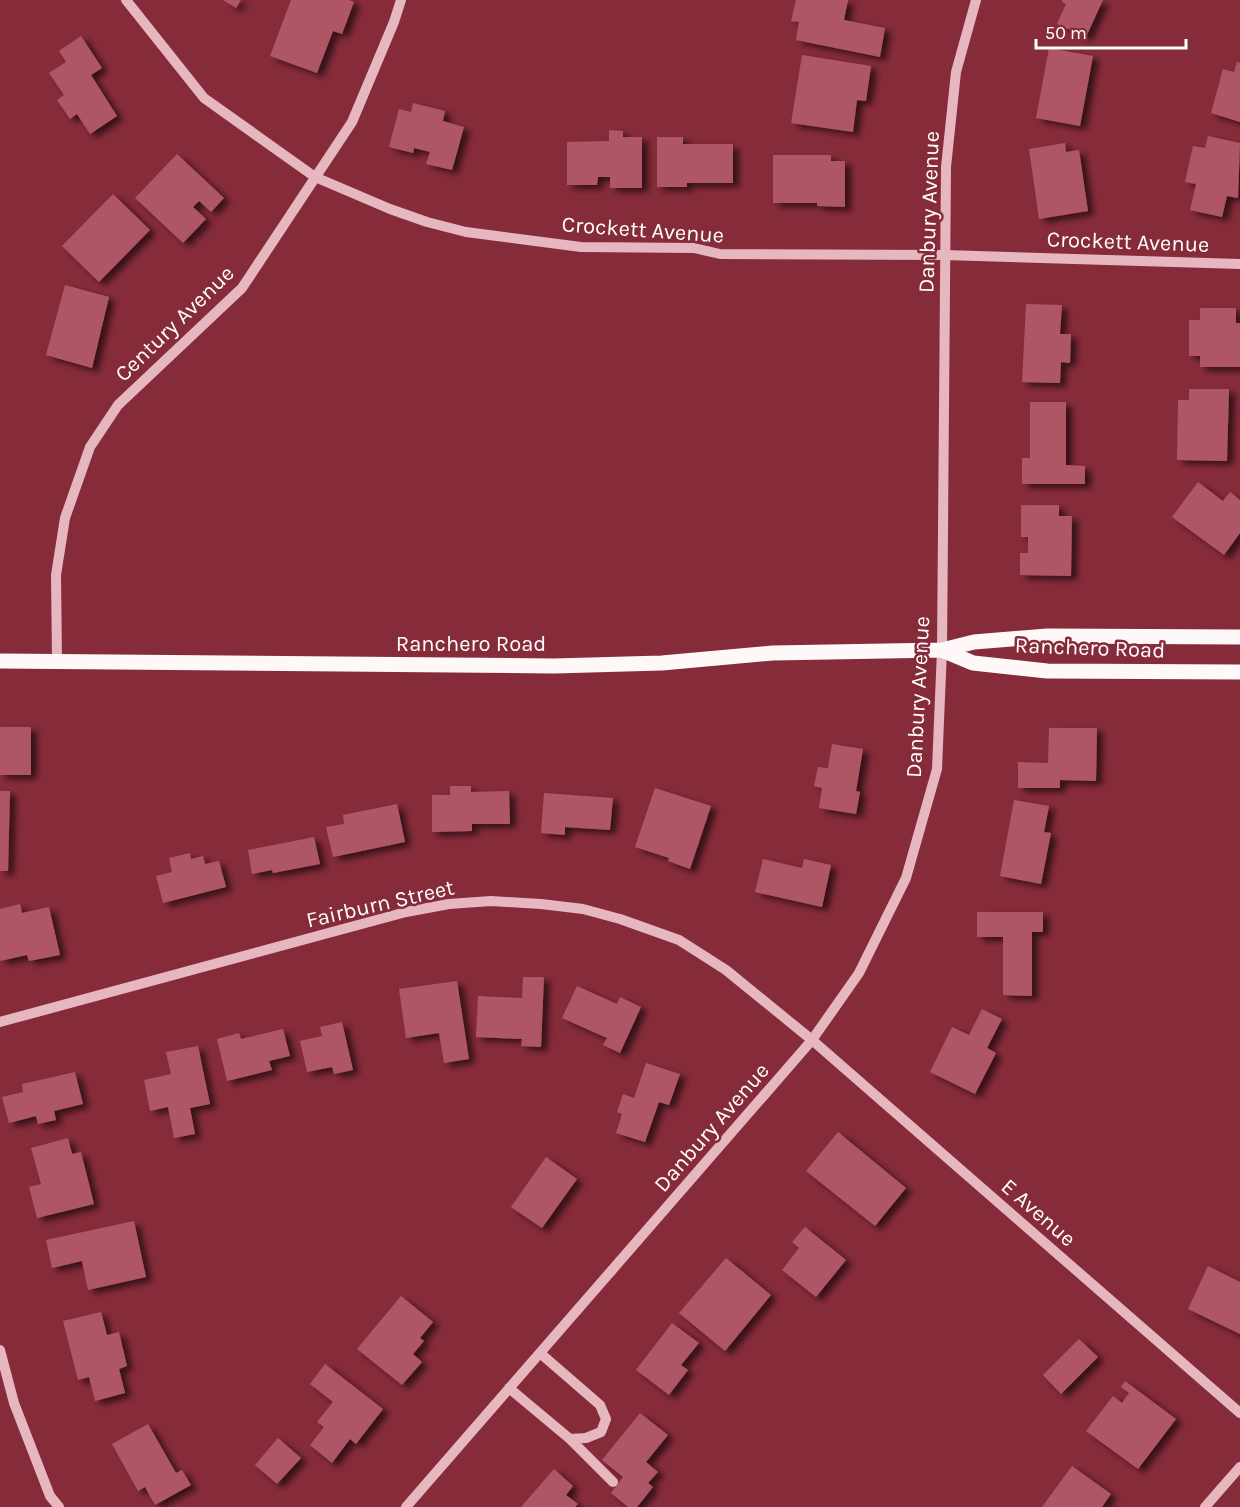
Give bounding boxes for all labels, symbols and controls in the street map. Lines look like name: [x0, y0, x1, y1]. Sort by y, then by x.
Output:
scale bar: [1036, 12, 1186, 50]
text: 50 m: [1045, 22, 1087, 44]
street label: Danbury Avenue: [913, 131, 945, 293]
street label: Crockett Avenue: [561, 211, 725, 249]
street label: Crockett Avenue: [1046, 226, 1210, 258]
street label: Century Avenue: [110, 260, 240, 387]
street label: Danbury Avenue: [901, 615, 935, 779]
street label: Ranchero Road: [396, 631, 546, 657]
street label: Ranchero Road: [1014, 632, 1166, 664]
street label: Fairburn Street: [304, 874, 457, 934]
street label: Danbury Avenue: [649, 1058, 775, 1197]
street label: E Avenue: [996, 1173, 1081, 1252]

